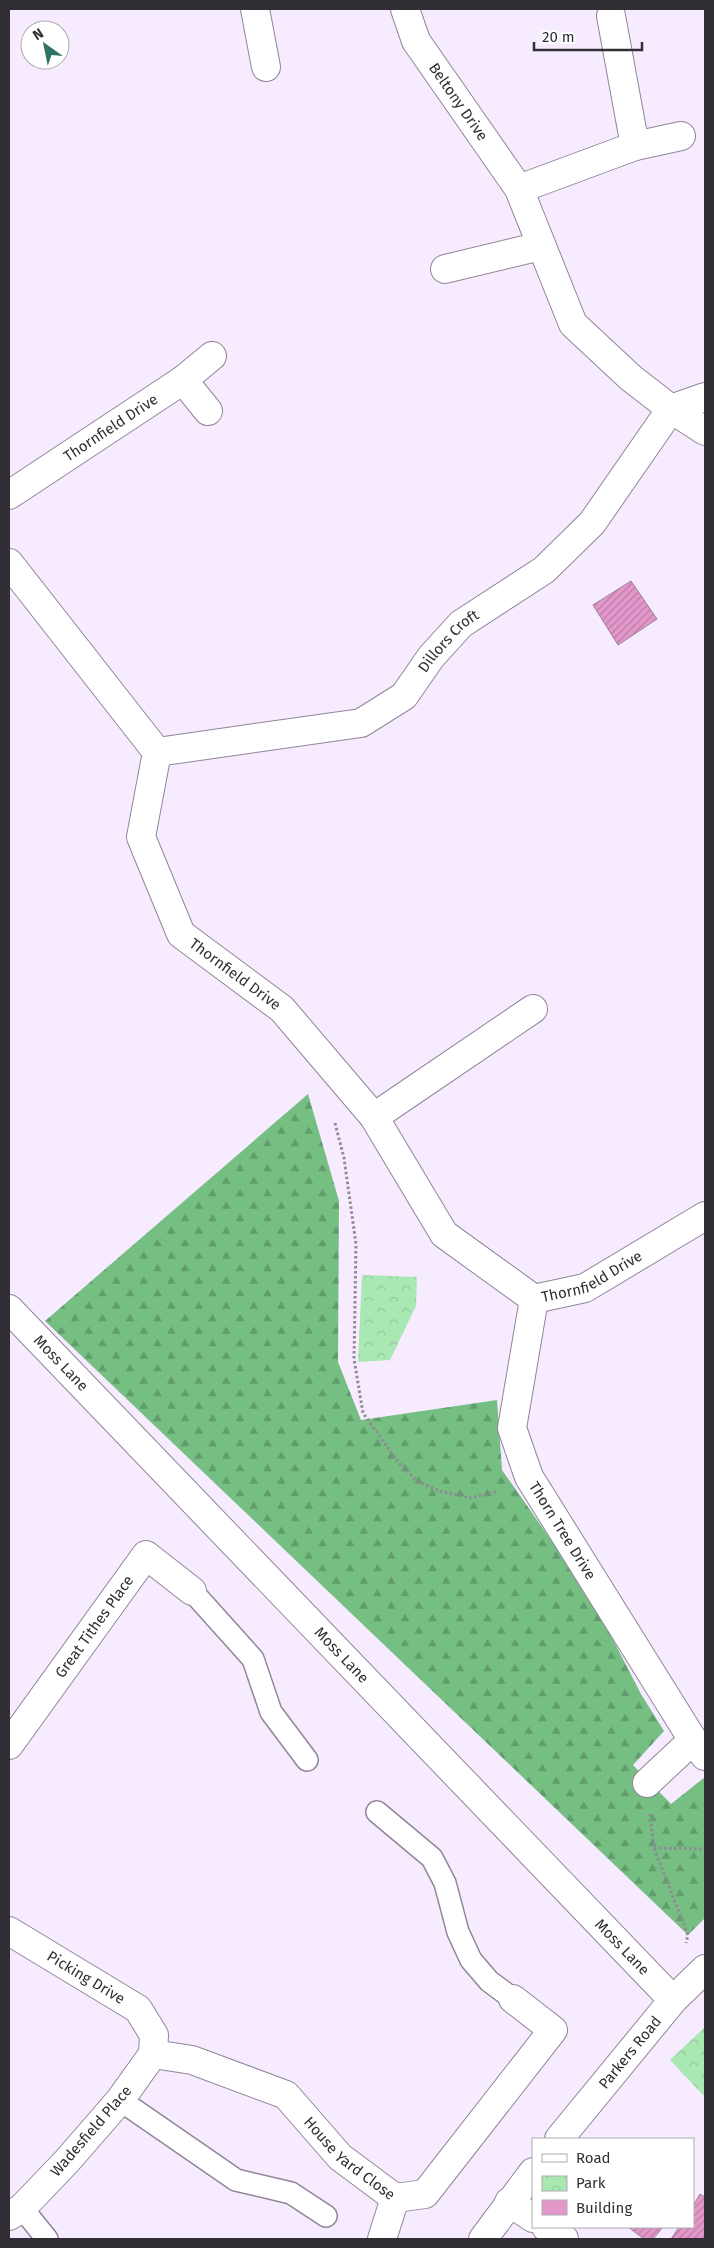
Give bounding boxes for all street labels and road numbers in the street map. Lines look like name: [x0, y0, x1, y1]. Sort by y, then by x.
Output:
street label: Beltony Drive: [425, 59, 492, 144]
street label: Thornfield Drive: [60, 390, 161, 465]
street label: Dillors Croft: [414, 606, 483, 676]
street label: Thornfield Drive: [186, 934, 284, 1014]
street label: Thornfield Drive: [540, 1247, 645, 1306]
street label: Moss Lane: [30, 1331, 92, 1395]
street label: Thorn Tree Drive: [525, 1478, 600, 1583]
street label: Great Tithes Place: [51, 1572, 137, 1681]
street label: Moss Lane: [311, 1623, 373, 1687]
street label: Moss Lane: [591, 1915, 653, 1979]
street label: Picking Drive: [44, 1947, 128, 2008]
street label: Parkers Road: [595, 2012, 665, 2092]
street label: Wadesfield Place: [47, 2082, 135, 2180]
street label: House Yard Close: [300, 2113, 399, 2204]

